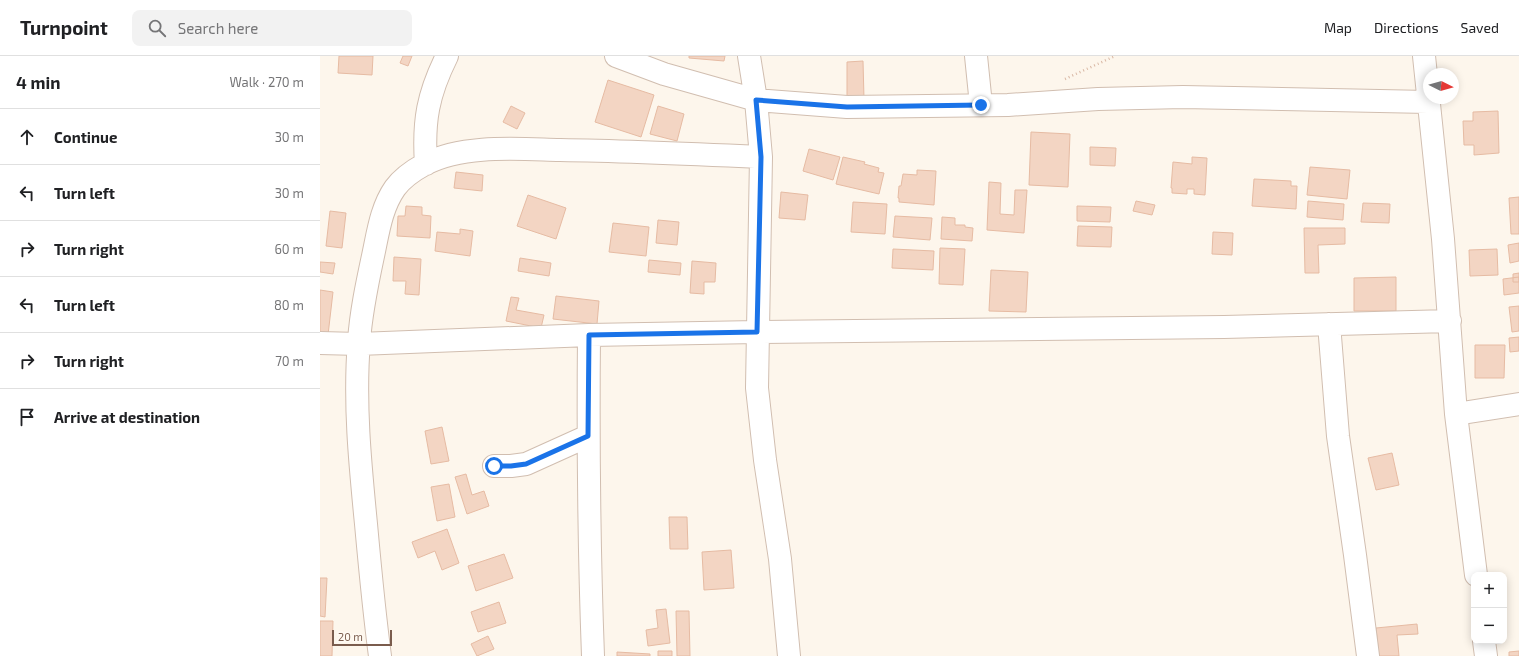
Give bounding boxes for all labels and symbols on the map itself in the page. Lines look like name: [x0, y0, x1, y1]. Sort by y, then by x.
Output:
north arrow: [1423, 68, 1459, 104]
route end: [972, 96, 990, 114]
route start: [485, 457, 503, 475]
scale bar: [332, 628, 392, 647]

